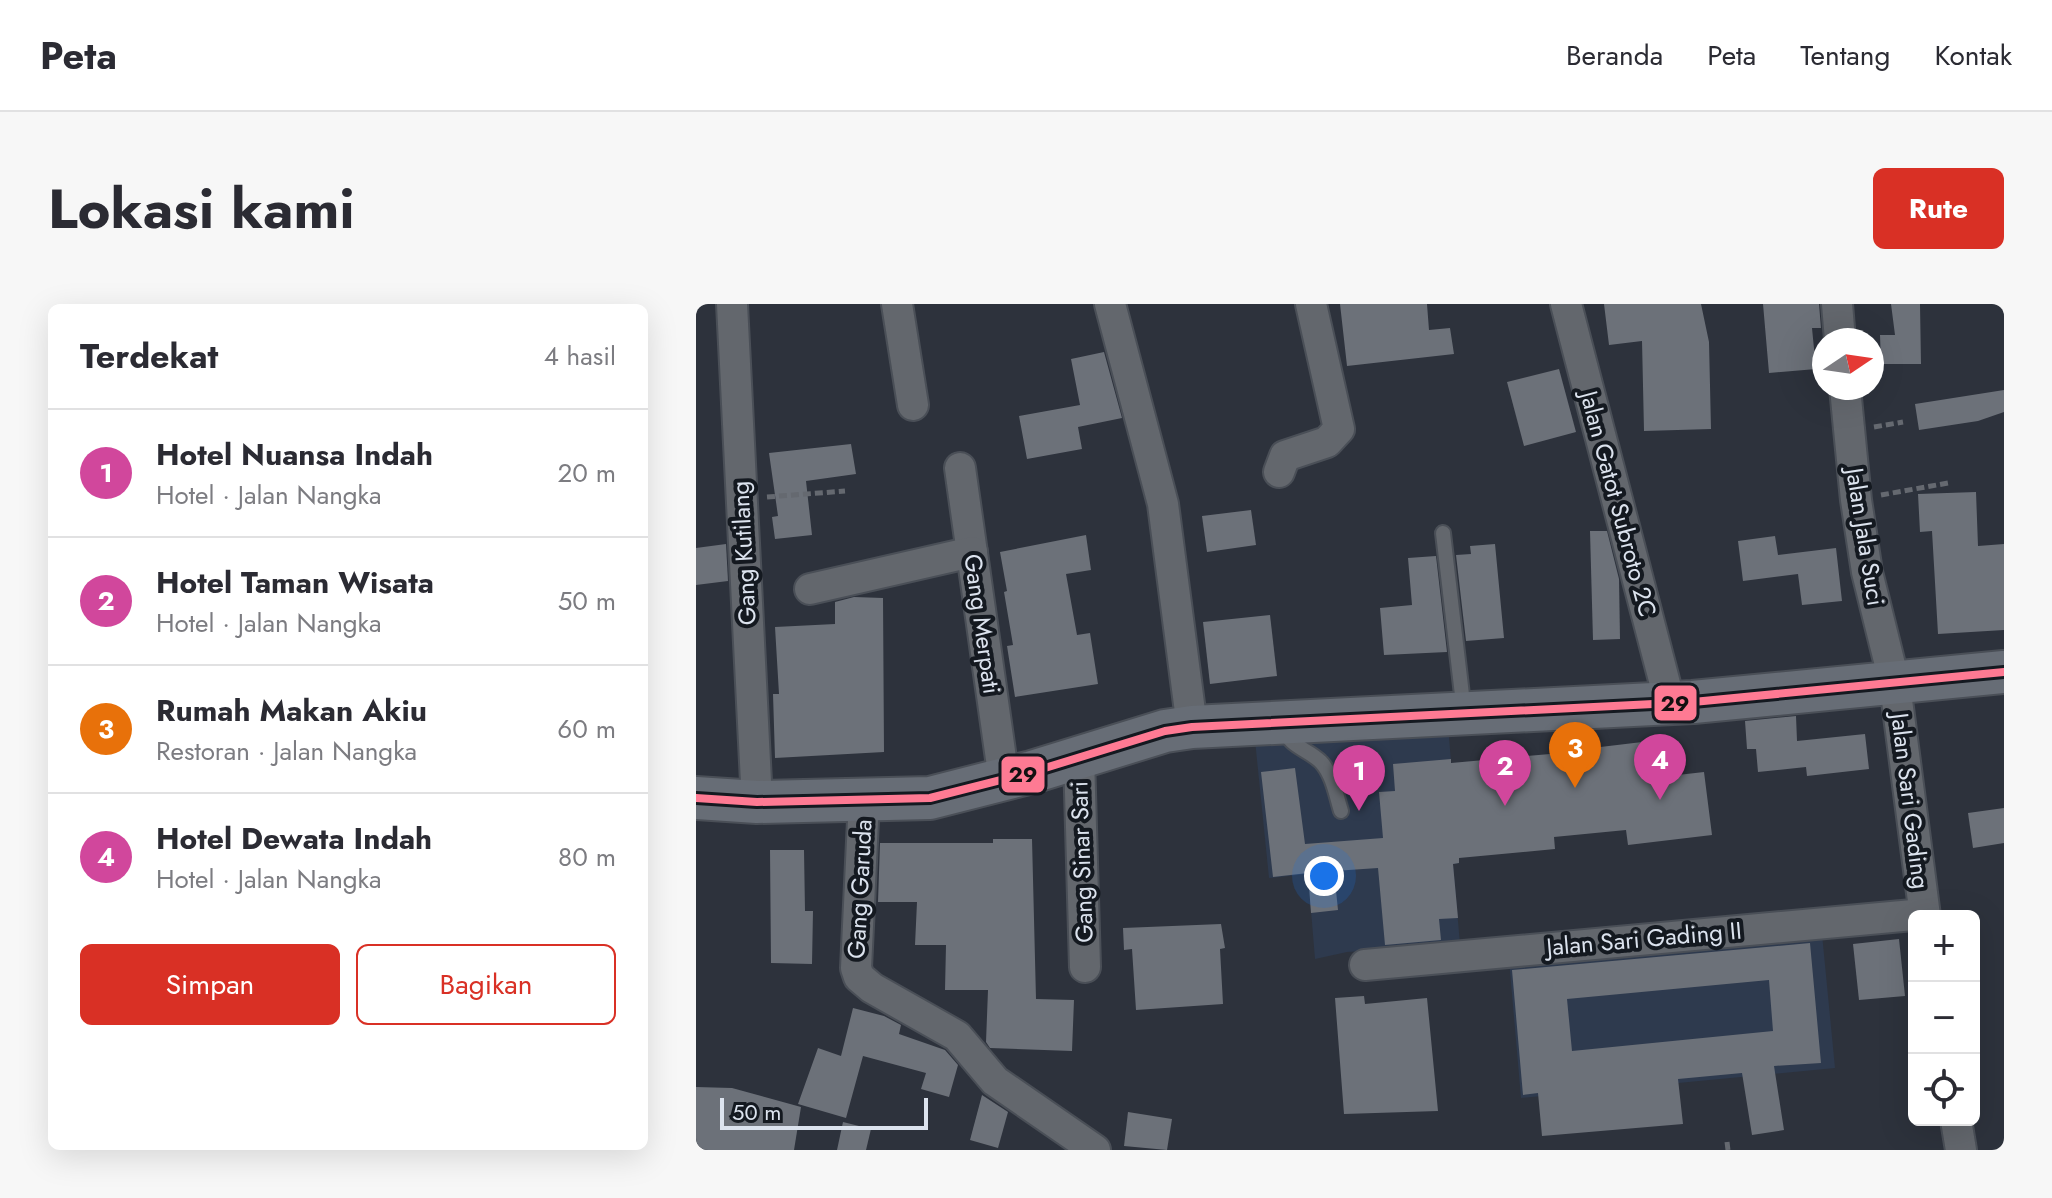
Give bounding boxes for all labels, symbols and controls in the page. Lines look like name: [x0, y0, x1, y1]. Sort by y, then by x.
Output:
text: Peta: [40, 28, 117, 83]
text: Beranda: [1566, 35, 1663, 76]
text: Peta: [1707, 35, 1756, 76]
text: Tentang: [1800, 35, 1891, 76]
text: Kontak: [1935, 35, 2012, 76]
text: Lokasi kami: [48, 168, 355, 249]
button: Rute: [1873, 168, 2004, 249]
north arrow: [1812, 328, 1884, 400]
text: Terdekat: [80, 332, 218, 381]
text: 4 hasil: [544, 337, 616, 375]
street label: Jalan Gatot Subroto 2C: [1571, 384, 1666, 621]
text: Hotel Nuansa Indah: [156, 433, 433, 476]
text: 1: [99, 454, 113, 492]
text: 20 m: [558, 454, 616, 492]
street label: Jalan Jala Suci: [1837, 462, 1894, 608]
text: Hotel · Jalan Nangka: [156, 476, 382, 514]
street label: Gang Kutilang: [722, 480, 765, 626]
street label: Gang Merpati: [955, 552, 1010, 696]
text: Hotel Taman Wisata: [156, 561, 434, 604]
text: 2: [97, 582, 115, 620]
text: 50 m: [558, 582, 616, 620]
text: Hotel · Jalan Nangka: [156, 604, 382, 642]
line badge: 29: [1653, 684, 1698, 722]
text: 29: [1660, 687, 1690, 719]
text: Rumah Makan Akiu: [156, 689, 427, 732]
street label: Jalan Sari Gading: [1882, 708, 1939, 891]
text: 3: [98, 710, 114, 748]
text: 60 m: [557, 710, 616, 748]
pin: 3: [1549, 722, 1601, 788]
text: Restoran · Jalan Nangka: [156, 732, 417, 770]
pin: 4: [1634, 734, 1686, 800]
pin: 2: [1479, 740, 1531, 806]
pin: 1: [1333, 745, 1385, 811]
line badge: 29: [1000, 755, 1046, 794]
text: 29: [1008, 758, 1038, 790]
street label: Gang Sinar Sari: [1061, 781, 1102, 943]
text: Hotel Dewata Indah: [156, 817, 432, 860]
street label: Gang Garuda: [838, 818, 881, 960]
text: 4: [97, 838, 115, 876]
text: 80 m: [558, 838, 616, 876]
your location: [1304, 856, 1344, 896]
text: Hotel · Jalan Nangka: [156, 860, 382, 898]
map controls: [1908, 910, 1980, 1126]
button: +: [1908, 910, 1980, 982]
street label: Jalan Sari Gading II: [1542, 913, 1743, 965]
button: Simpan: [80, 944, 340, 1025]
button: Bagikan: [356, 944, 616, 1025]
button: −: [1908, 982, 1980, 1054]
button: locate: [1908, 1054, 1980, 1126]
scale bar: [720, 1094, 928, 1130]
text: 50 m: [732, 1096, 781, 1128]

